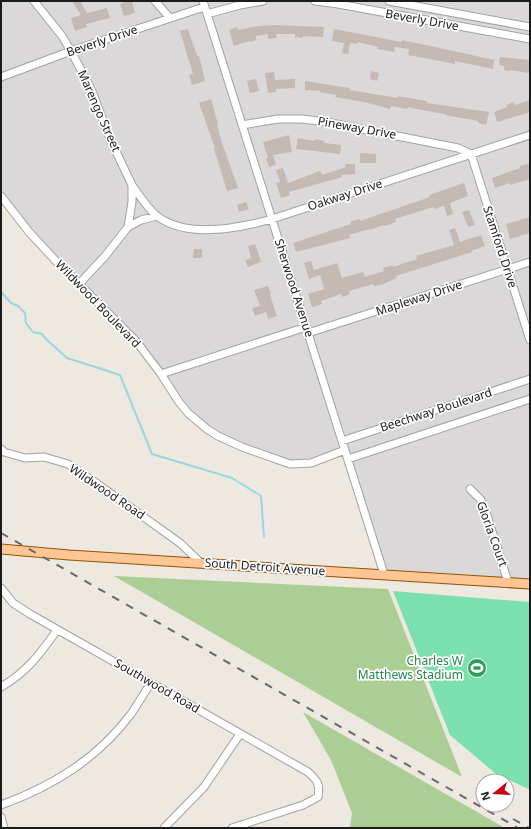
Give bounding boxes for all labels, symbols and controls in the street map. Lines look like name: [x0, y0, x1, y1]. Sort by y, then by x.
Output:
street label: Beverly Drive: [384, 5, 460, 34]
street label: Beverly Drive: [64, 20, 140, 61]
street label: Marengo Street: [74, 67, 125, 155]
street label: Pineway Drive: [317, 112, 398, 143]
street label: Oakway Drive: [305, 174, 385, 215]
street label: Stamford Drive: [479, 204, 522, 290]
street label: Sherwood Avenue: [271, 237, 318, 339]
street label: Wildwood Boulevard: [52, 256, 145, 351]
street label: Mapleway Drive: [374, 276, 464, 319]
street label: Beechway Boulevard: [378, 383, 494, 436]
street label: Wildwood Road: [66, 460, 149, 523]
street label: Gloria Court: [473, 499, 512, 570]
street label: South Detroit Avenue: [204, 554, 326, 579]
place label: Charles W Matthews Stadium: [358, 652, 463, 683]
street label: Southwood Road: [111, 654, 203, 717]
sports icon: Charles W Matthews Stadium: [466, 657, 488, 679]
north arrow: [475, 773, 515, 813]
text: N: [476, 790, 494, 803]

